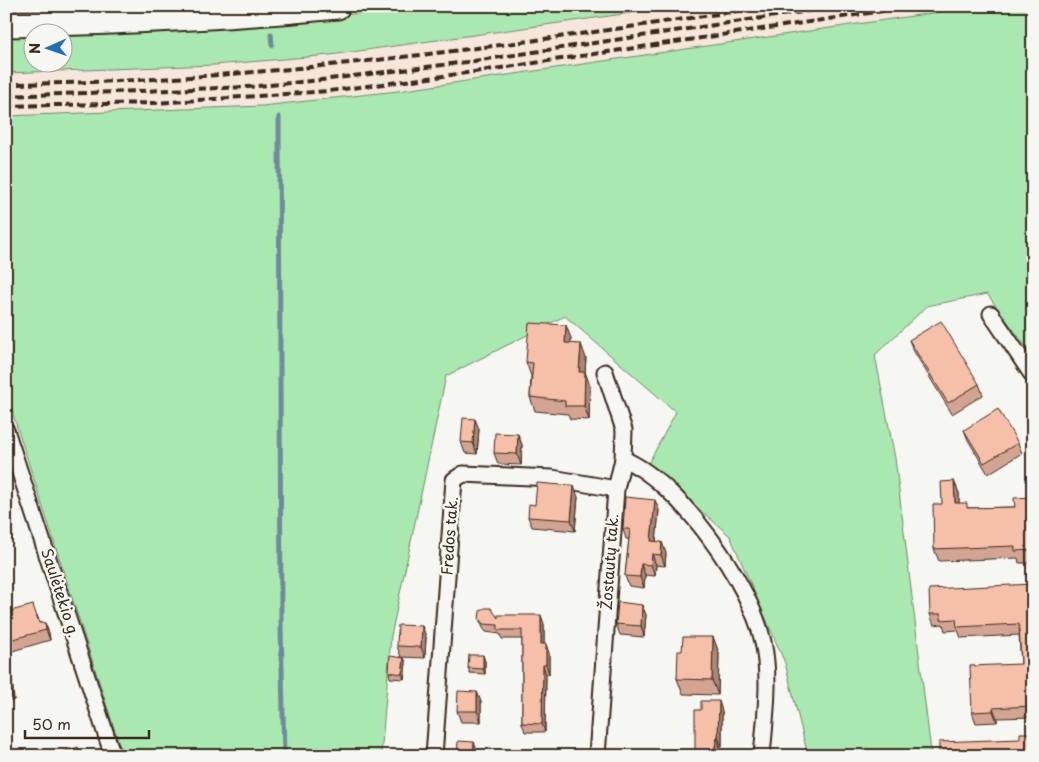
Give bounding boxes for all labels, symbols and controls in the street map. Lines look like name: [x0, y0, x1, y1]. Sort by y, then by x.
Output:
north arrow: [22, 22, 72, 72]
text: N: [24, 43, 45, 54]
street label: Fredos tak.: [434, 496, 463, 576]
street label: Žostautų tak.: [594, 513, 623, 611]
street label: Saulėtekio g.: [36, 545, 87, 640]
scale bar: [25, 707, 149, 739]
text: 50 m: [32, 712, 71, 735]

